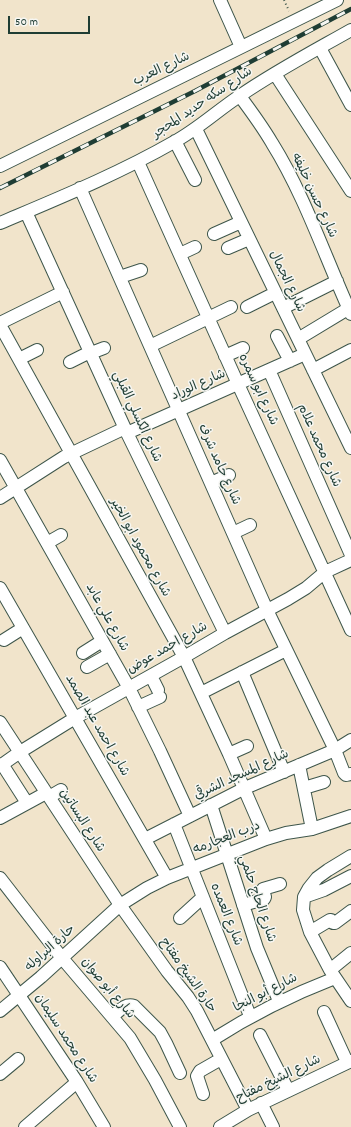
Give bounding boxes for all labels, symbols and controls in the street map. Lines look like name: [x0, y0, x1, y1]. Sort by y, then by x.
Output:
scale bar: [10, 8, 92, 34]
text: 50 m: [15, 14, 38, 31]
street label: شارع العرب: [131, 50, 193, 90]
street label: شارع سكه حديد المحجر: [150, 65, 256, 143]
street label: شارع حسن خليفه: [287, 151, 339, 241]
street label: شارع الجمال: [264, 249, 308, 315]
street label: شارع ابو سمره: [234, 352, 280, 428]
street label: شارع الوراد: [169, 367, 229, 405]
street label: شارع الكسلي القبلي: [108, 369, 164, 465]
street label: شارع محمد علام: [293, 402, 343, 490]
street label: شارع حامد شرف: [193, 422, 243, 508]
street label: شارع محمود ابو الخير: [105, 496, 173, 600]
street label: شارع علي عابد: [81, 581, 131, 655]
street label: شارع احمد عوض: [125, 620, 211, 678]
street label: شارع احمد عبد الصمد: [61, 672, 131, 780]
street label: شارع المسجد الشرقي: [192, 747, 292, 805]
street label: شارع البساتين: [55, 786, 107, 856]
street label: درب العجارمه: [191, 819, 263, 859]
street label: شارع الحاج حلمي: [234, 853, 278, 945]
street label: شارع العمده: [205, 881, 245, 949]
street label: حارة البراوله: [23, 922, 79, 976]
street label: حارة الشيخ مفتاح: [155, 935, 219, 1017]
street label: شارع أبو صوان: [77, 955, 137, 1023]
street label: شارع أبو النجا: [231, 971, 301, 1017]
street label: شارع محمد سليمان: [30, 991, 100, 1087]
street label: شارع الشيخ مفتاح: [234, 1053, 324, 1107]

